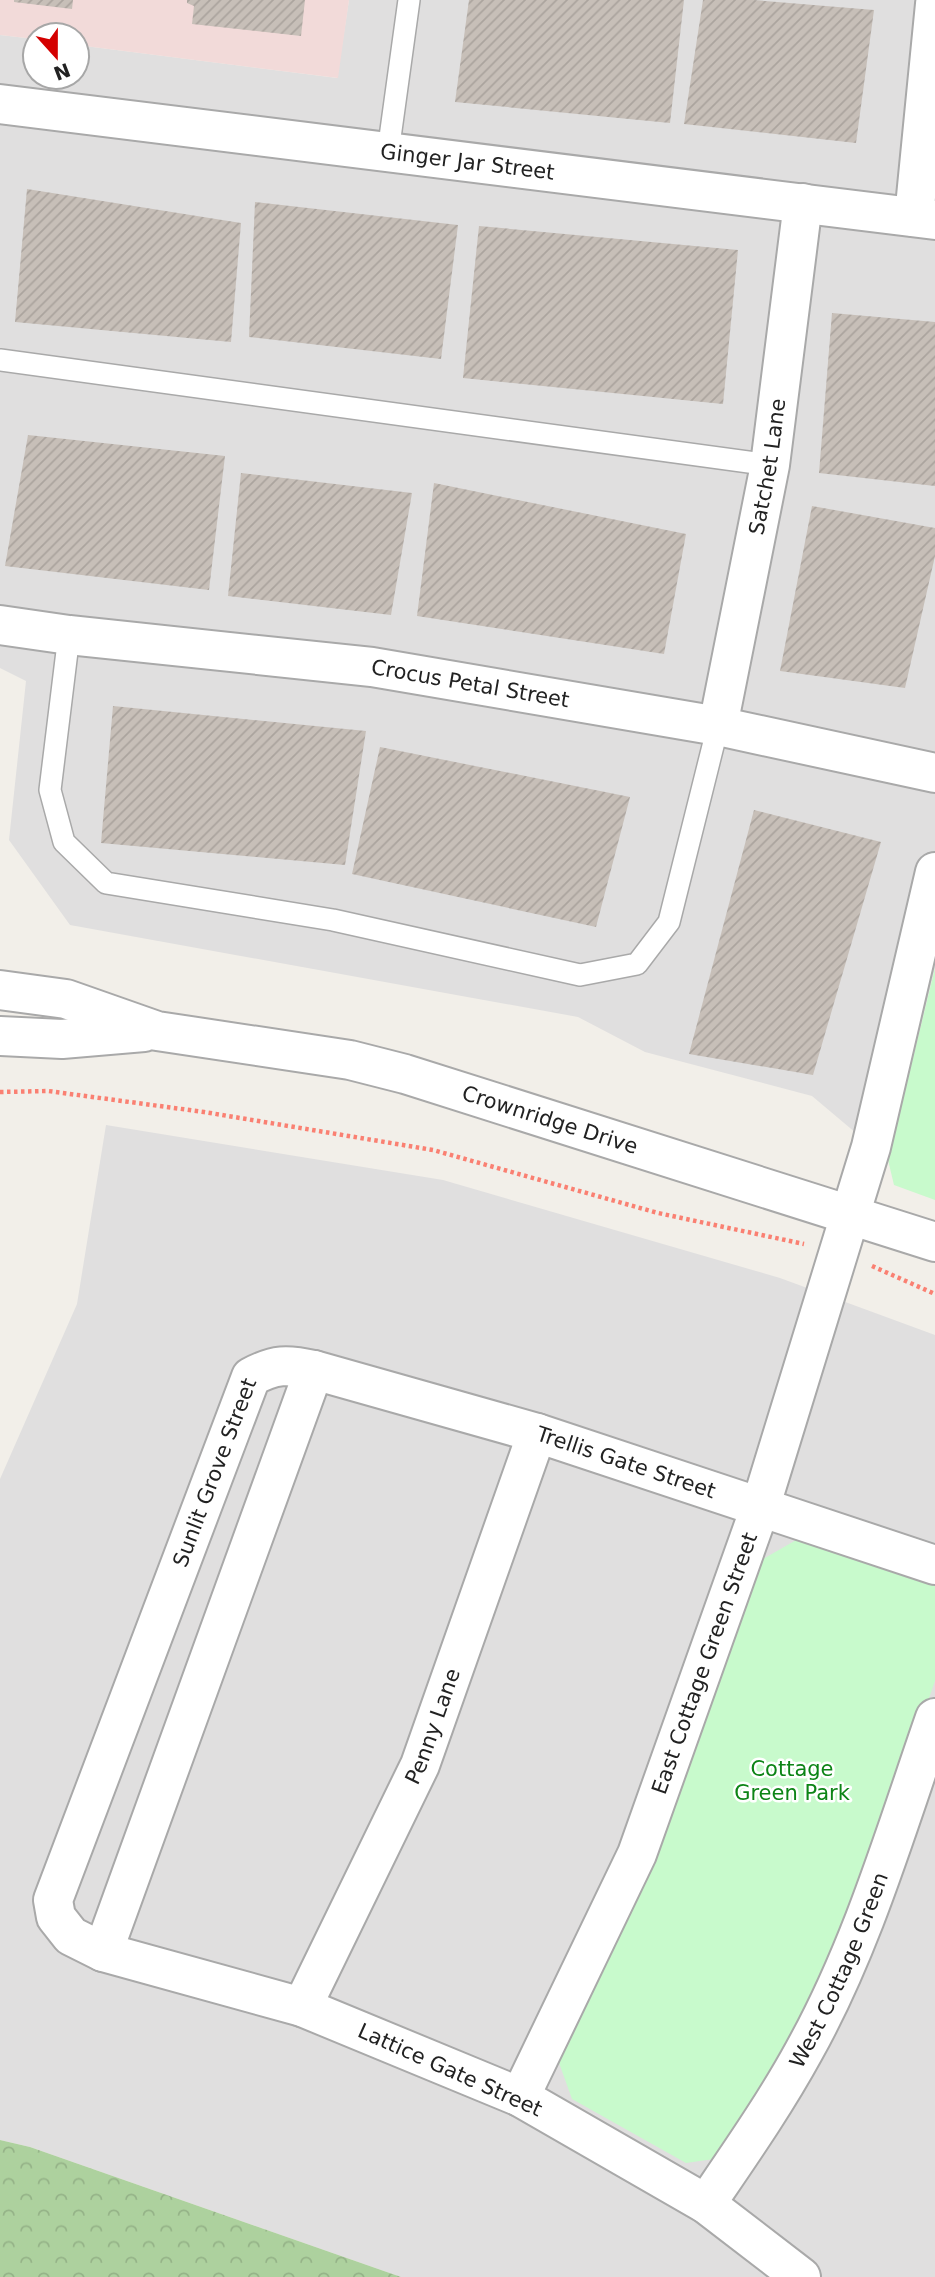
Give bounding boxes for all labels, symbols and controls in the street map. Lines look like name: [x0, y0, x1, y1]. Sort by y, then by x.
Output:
north arrow: [21, 21, 91, 91]
text: N: [51, 59, 73, 85]
street label: Ginger Jar Street: [379, 139, 556, 185]
street label: Satchet Lane: [744, 397, 790, 537]
street label: Crocus Petal Street: [369, 655, 571, 712]
street label: Crownridge Drive: [459, 1081, 641, 1159]
street label: Sunlit Grove Street: [168, 1375, 261, 1570]
street label: Trellis Gate Street: [533, 1421, 718, 1503]
street label: East Cottage Green Street: [647, 1529, 762, 1797]
street label: Penny Lane: [400, 1665, 465, 1788]
park label: Cottage Green Park: [734, 1757, 851, 1805]
street label: West Cottage Green: [785, 1869, 893, 2072]
street label: Lattice Gate Street: [354, 2019, 546, 2121]

